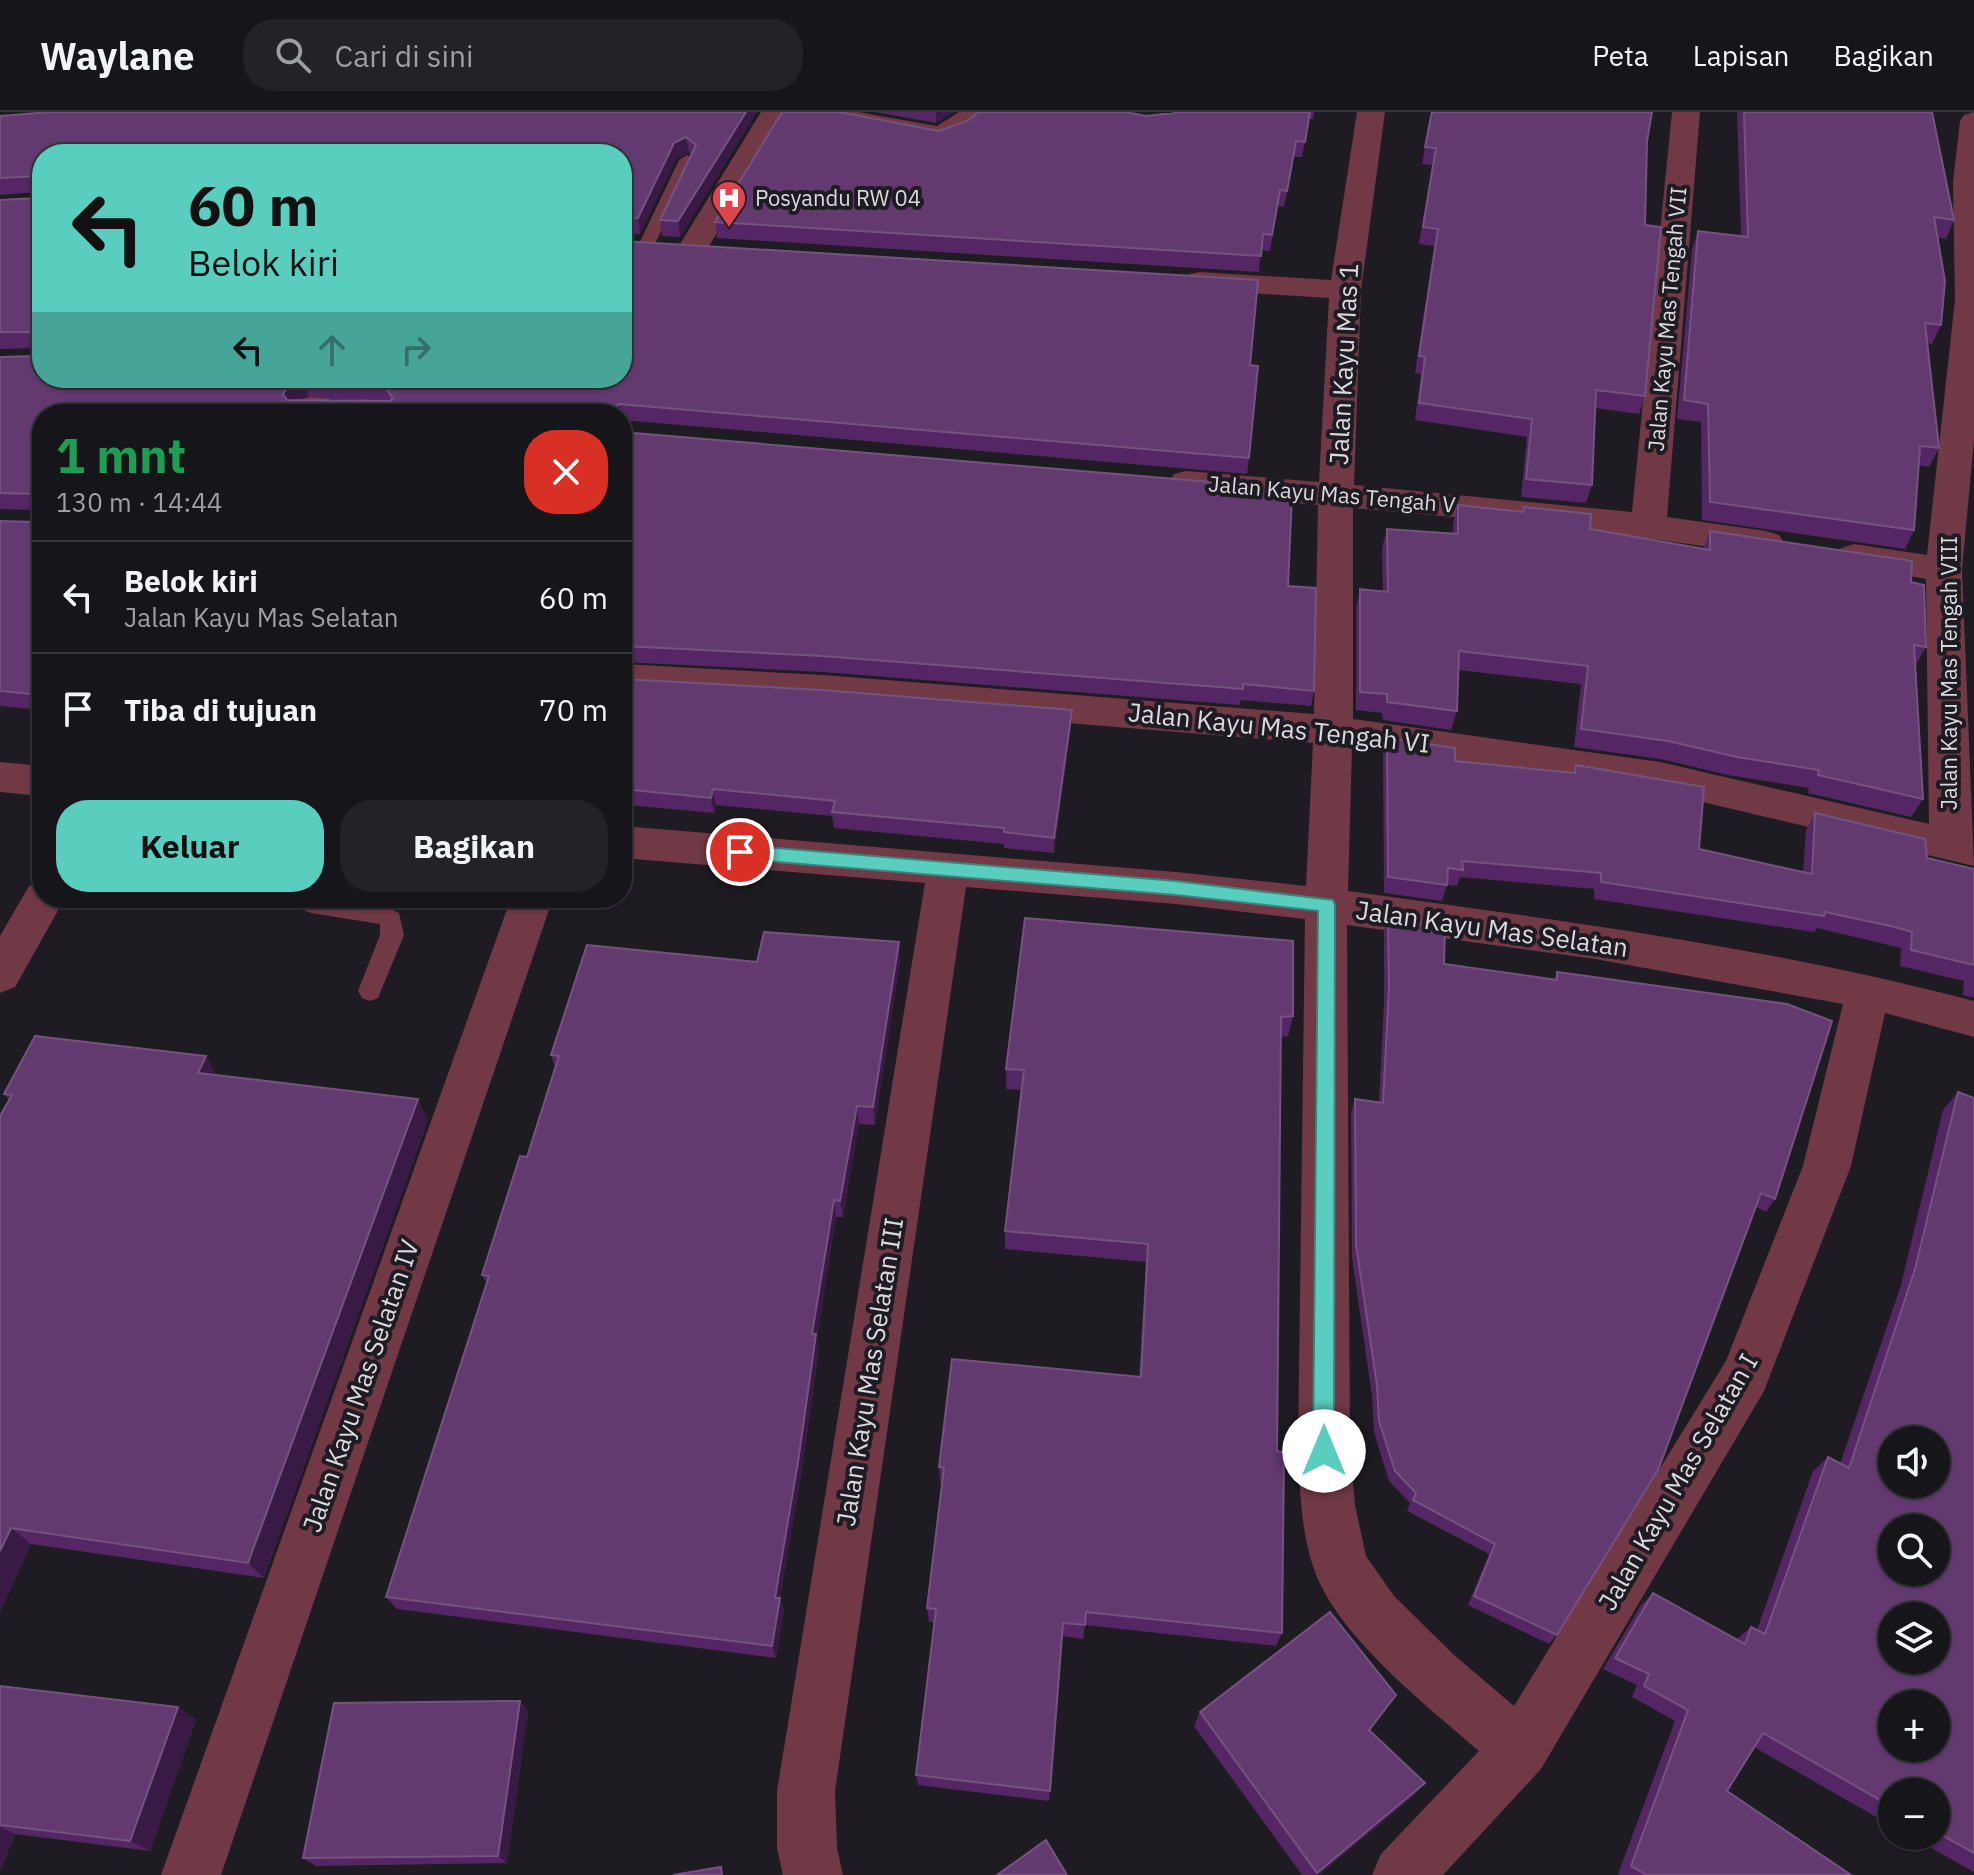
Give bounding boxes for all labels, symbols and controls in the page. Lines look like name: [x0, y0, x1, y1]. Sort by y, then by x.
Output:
search box: [243, 19, 803, 91]
text: Waylane: [40, 31, 195, 80]
icon: search: [271, 33, 315, 77]
text: Cari di sini: [335, 36, 473, 75]
text: Peta: [1592, 37, 1649, 74]
text: Lapisan: [1693, 37, 1790, 74]
text: Bagikan: [1834, 37, 1934, 74]
text: 60 m: [188, 169, 318, 241]
icon: left: [56, 176, 160, 280]
hospital icon: Posyandu RW 04: [710, 179, 748, 229]
place label: Posyandu RW 04: [755, 183, 921, 212]
street label: Jalan Kayu Mas Tengah VII: [1640, 185, 1693, 452]
text: Belok kiri: [188, 239, 339, 286]
street label: Jalan Kayu Mas 1: [1321, 262, 1365, 466]
icon: left: [226, 328, 270, 372]
icon: ahead: [310, 328, 354, 372]
icon: right: [394, 328, 438, 372]
text: 1 mnt: [56, 424, 186, 486]
button: close: [524, 430, 608, 514]
street label: Jalan Kayu Mas Tengah V: [1207, 468, 1457, 519]
text: 130 m · 14:44: [56, 485, 222, 519]
street label: Jalan Kayu Mas Tengah VIII: [1934, 536, 1963, 810]
text: Belok kiri: [124, 561, 258, 600]
icon: left: [56, 575, 100, 619]
text: 60 m: [539, 578, 608, 617]
text: Jalan Kayu Mas Selatan: [124, 600, 399, 634]
icon: arrive: [56, 687, 100, 731]
text: Tiba di tujuan: [124, 690, 317, 729]
text: 70 m: [539, 690, 608, 729]
street label: Jalan Kayu Mas Tengah VI: [1126, 694, 1432, 760]
button: Keluar: [56, 800, 324, 892]
button: Bagikan: [340, 800, 608, 892]
pin: [706, 818, 774, 886]
icon: arrive: [718, 830, 762, 874]
street label: Jalan Kayu Mas Selatan: [1354, 892, 1630, 964]
street label: Jalan Kayu Mas Selatan III: [828, 1215, 910, 1529]
street label: Jalan Kayu Mas Selatan IV: [294, 1235, 426, 1536]
street label: Jalan Kayu Mas Selatan I: [1590, 1347, 1765, 1616]
position arrow: [1282, 1409, 1366, 1493]
map controls: [1878, 1426, 1950, 1850]
button: sound: [1878, 1426, 1950, 1498]
button: search: [1878, 1514, 1950, 1586]
button: layers: [1878, 1602, 1950, 1674]
button: +: [1878, 1690, 1950, 1762]
button: −: [1878, 1778, 1950, 1850]

